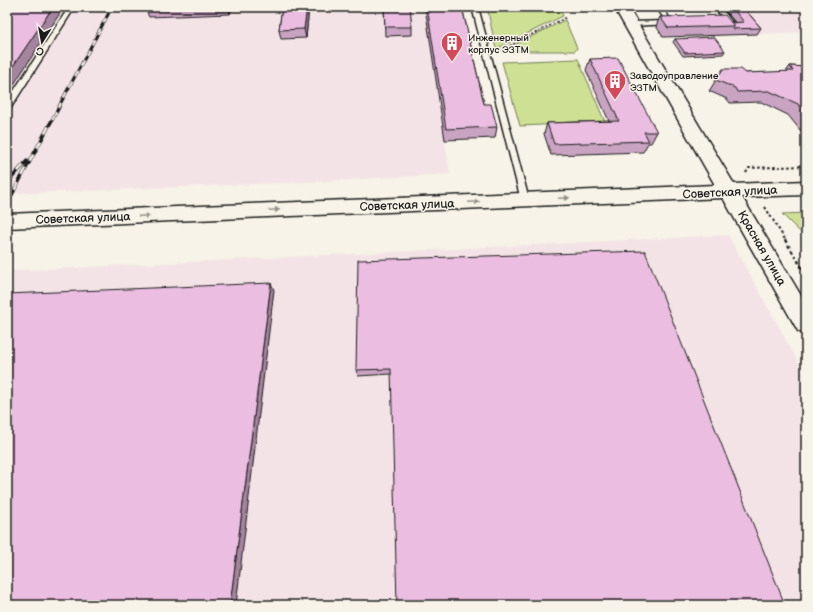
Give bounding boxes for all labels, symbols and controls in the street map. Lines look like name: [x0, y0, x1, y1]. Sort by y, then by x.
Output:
north arrow: [22, 22, 62, 62]
building icon: Инженерный корпус ЭЗТМ: [439, 30, 465, 63]
place label: Инженерный корпус ЭЗТМ: [468, 32, 529, 56]
text: С: [35, 44, 45, 58]
building icon: Заводоуправление ЭЗТМ: [602, 68, 628, 101]
place label: Заводоуправление ЭЗТМ: [630, 70, 719, 94]
street label: Советская улица: [682, 183, 778, 202]
one-way arrow: [558, 195, 570, 202]
street label: Советская улица: [359, 196, 455, 215]
one-way arrow: [468, 199, 481, 205]
one-way arrow: [268, 207, 280, 214]
street label: Красная улица: [734, 208, 789, 289]
street label: Советская улица: [35, 209, 131, 228]
one-way arrow: [138, 212, 150, 219]

